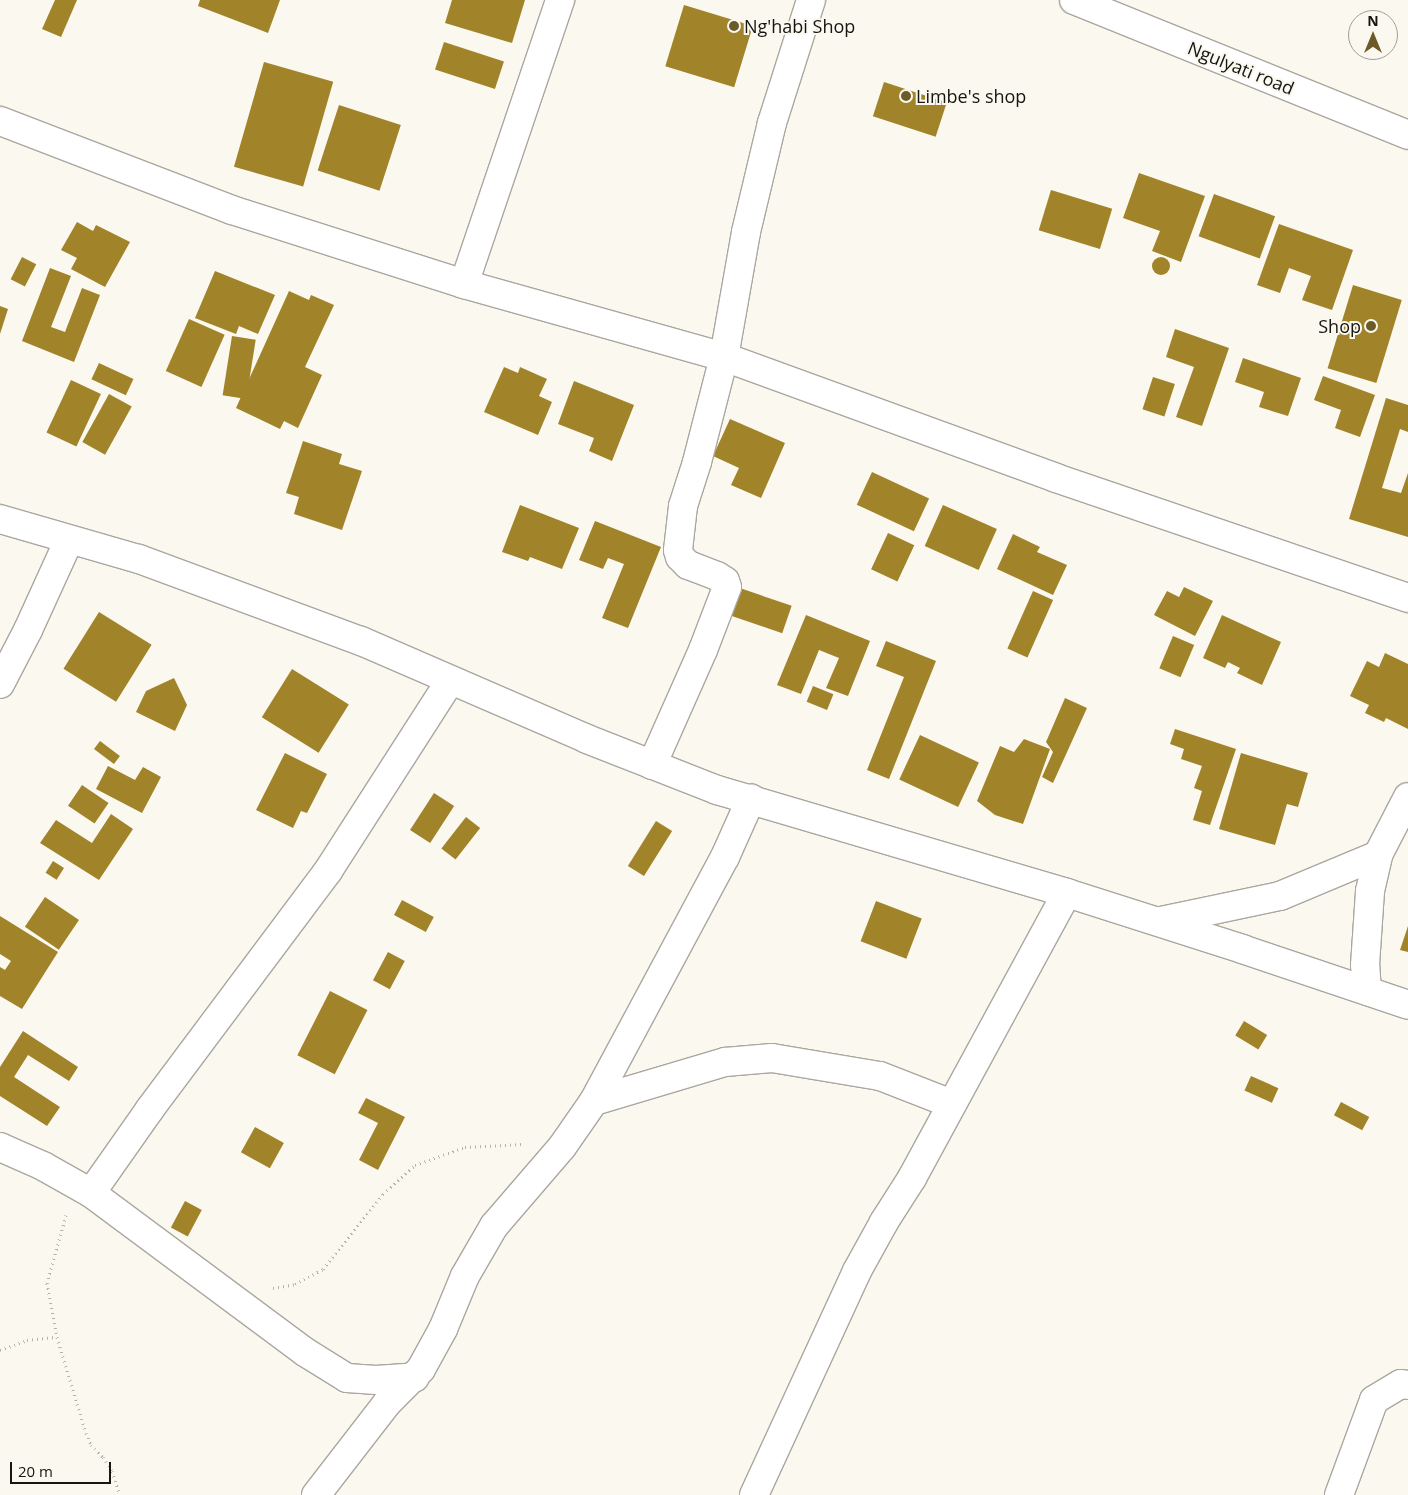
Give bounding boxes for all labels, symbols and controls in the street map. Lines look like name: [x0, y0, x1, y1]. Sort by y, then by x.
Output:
north arrow: [1348, 10, 1398, 60]
text: N: [1367, 11, 1379, 30]
place label: Ng'habi Shop: [744, 15, 855, 37]
marker: Ng'habi Shop: [728, 20, 740, 32]
street label: Ngulyati road: [1185, 37, 1297, 99]
place label: Limbe's shop: [916, 85, 1026, 107]
marker: Limbe's shop: [900, 90, 912, 102]
place label: Shop: [1318, 315, 1361, 337]
marker: Shop: [1365, 320, 1377, 332]
scale bar: [12, 1452, 114, 1484]
text: 20 m: [18, 1461, 53, 1481]

